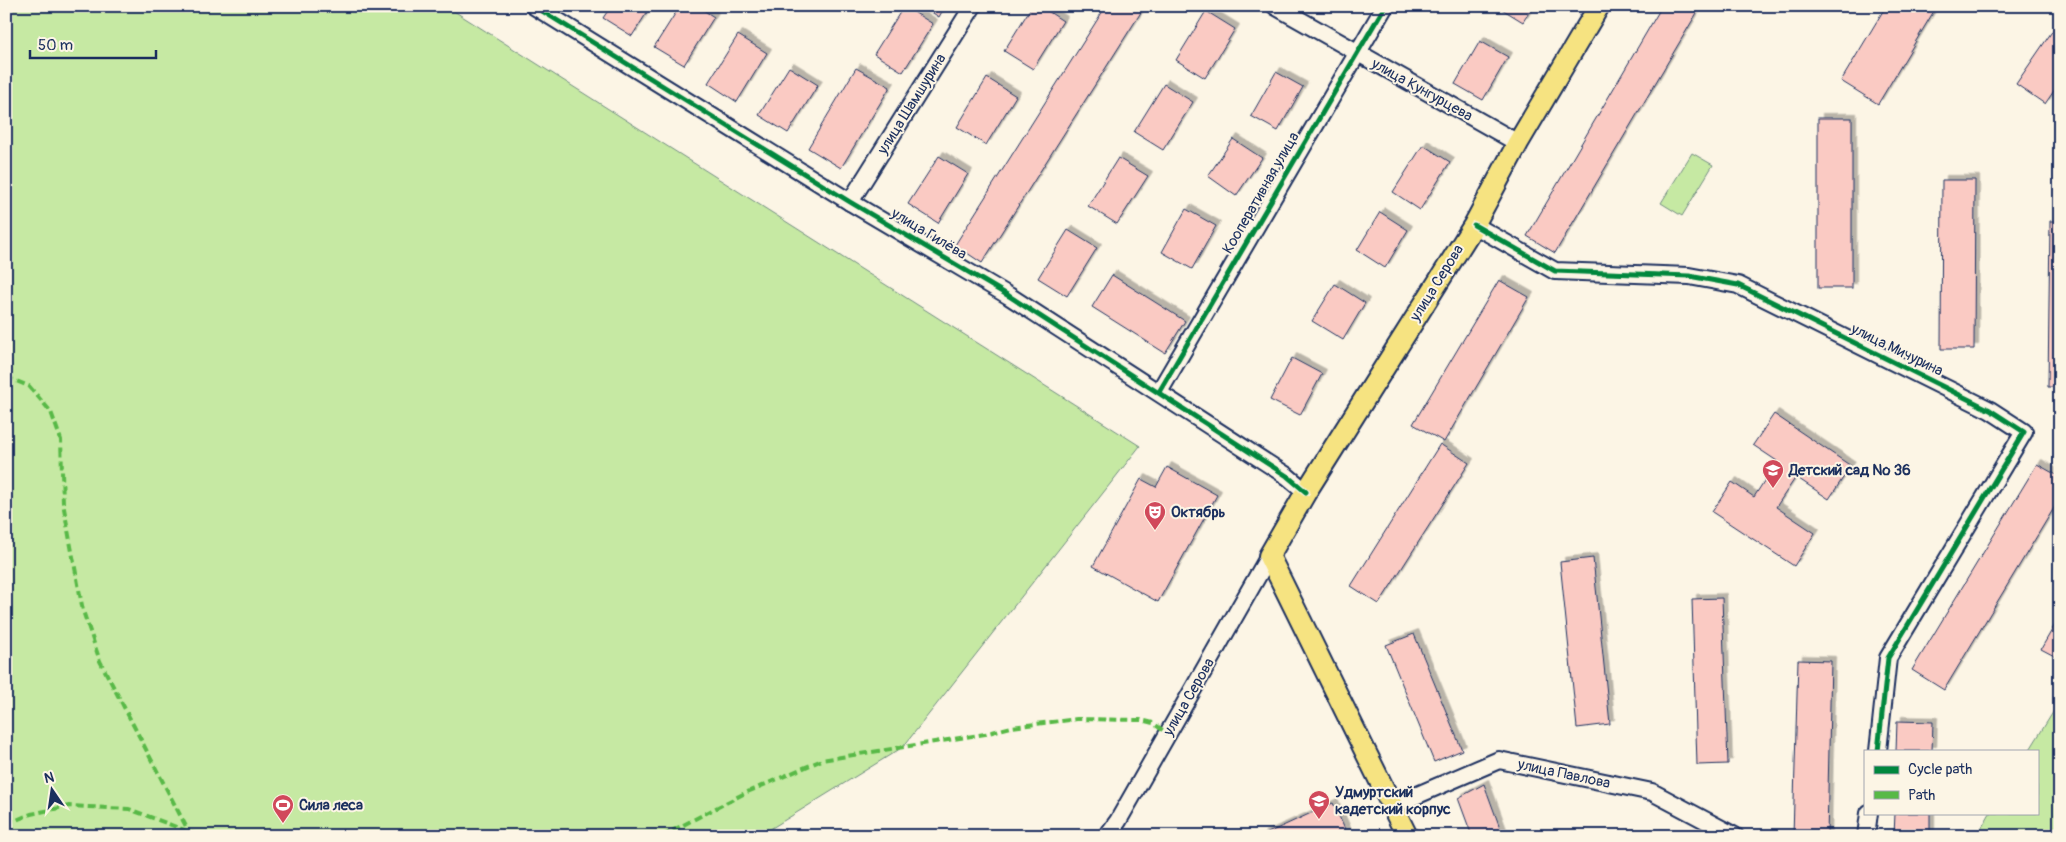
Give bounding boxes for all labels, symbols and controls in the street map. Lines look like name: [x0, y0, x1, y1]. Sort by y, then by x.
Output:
scale bar: [30, 28, 156, 60]
text: 50 m: [38, 36, 73, 55]
street label: улица Шамшурина: [873, 50, 951, 159]
street label: улица Кунгурцева: [1367, 54, 1476, 126]
street label: Кооперативная улица: [1218, 129, 1304, 257]
street label: улица Гилёва: [887, 204, 970, 264]
street label: улица Серова: [1405, 241, 1468, 326]
street label: улица Мичурина: [1847, 319, 1946, 381]
school or university icon: Детский сад № 36: [1761, 458, 1785, 489]
place label: Детский сад № 36: [1788, 461, 1911, 480]
theatre icon: Октябрь: [1143, 500, 1167, 531]
place label: Октябрь: [1171, 503, 1226, 522]
street label: улица Серова: [1159, 655, 1219, 740]
legend: [1864, 750, 2038, 814]
street label: улица Павлова: [1515, 755, 1612, 793]
text: Cycle path: [1908, 760, 1972, 779]
north arrow: [28, 764, 78, 814]
text: N: [43, 768, 56, 787]
place label: Удмуртский кадетский корпус: [1335, 783, 1451, 819]
text: Path: [1908, 786, 1935, 805]
school or university icon: Удмуртский кадетский корпус: [1307, 789, 1331, 820]
sports icon: Сила леса: [271, 793, 295, 824]
place label: Сила леса: [299, 796, 363, 815]

